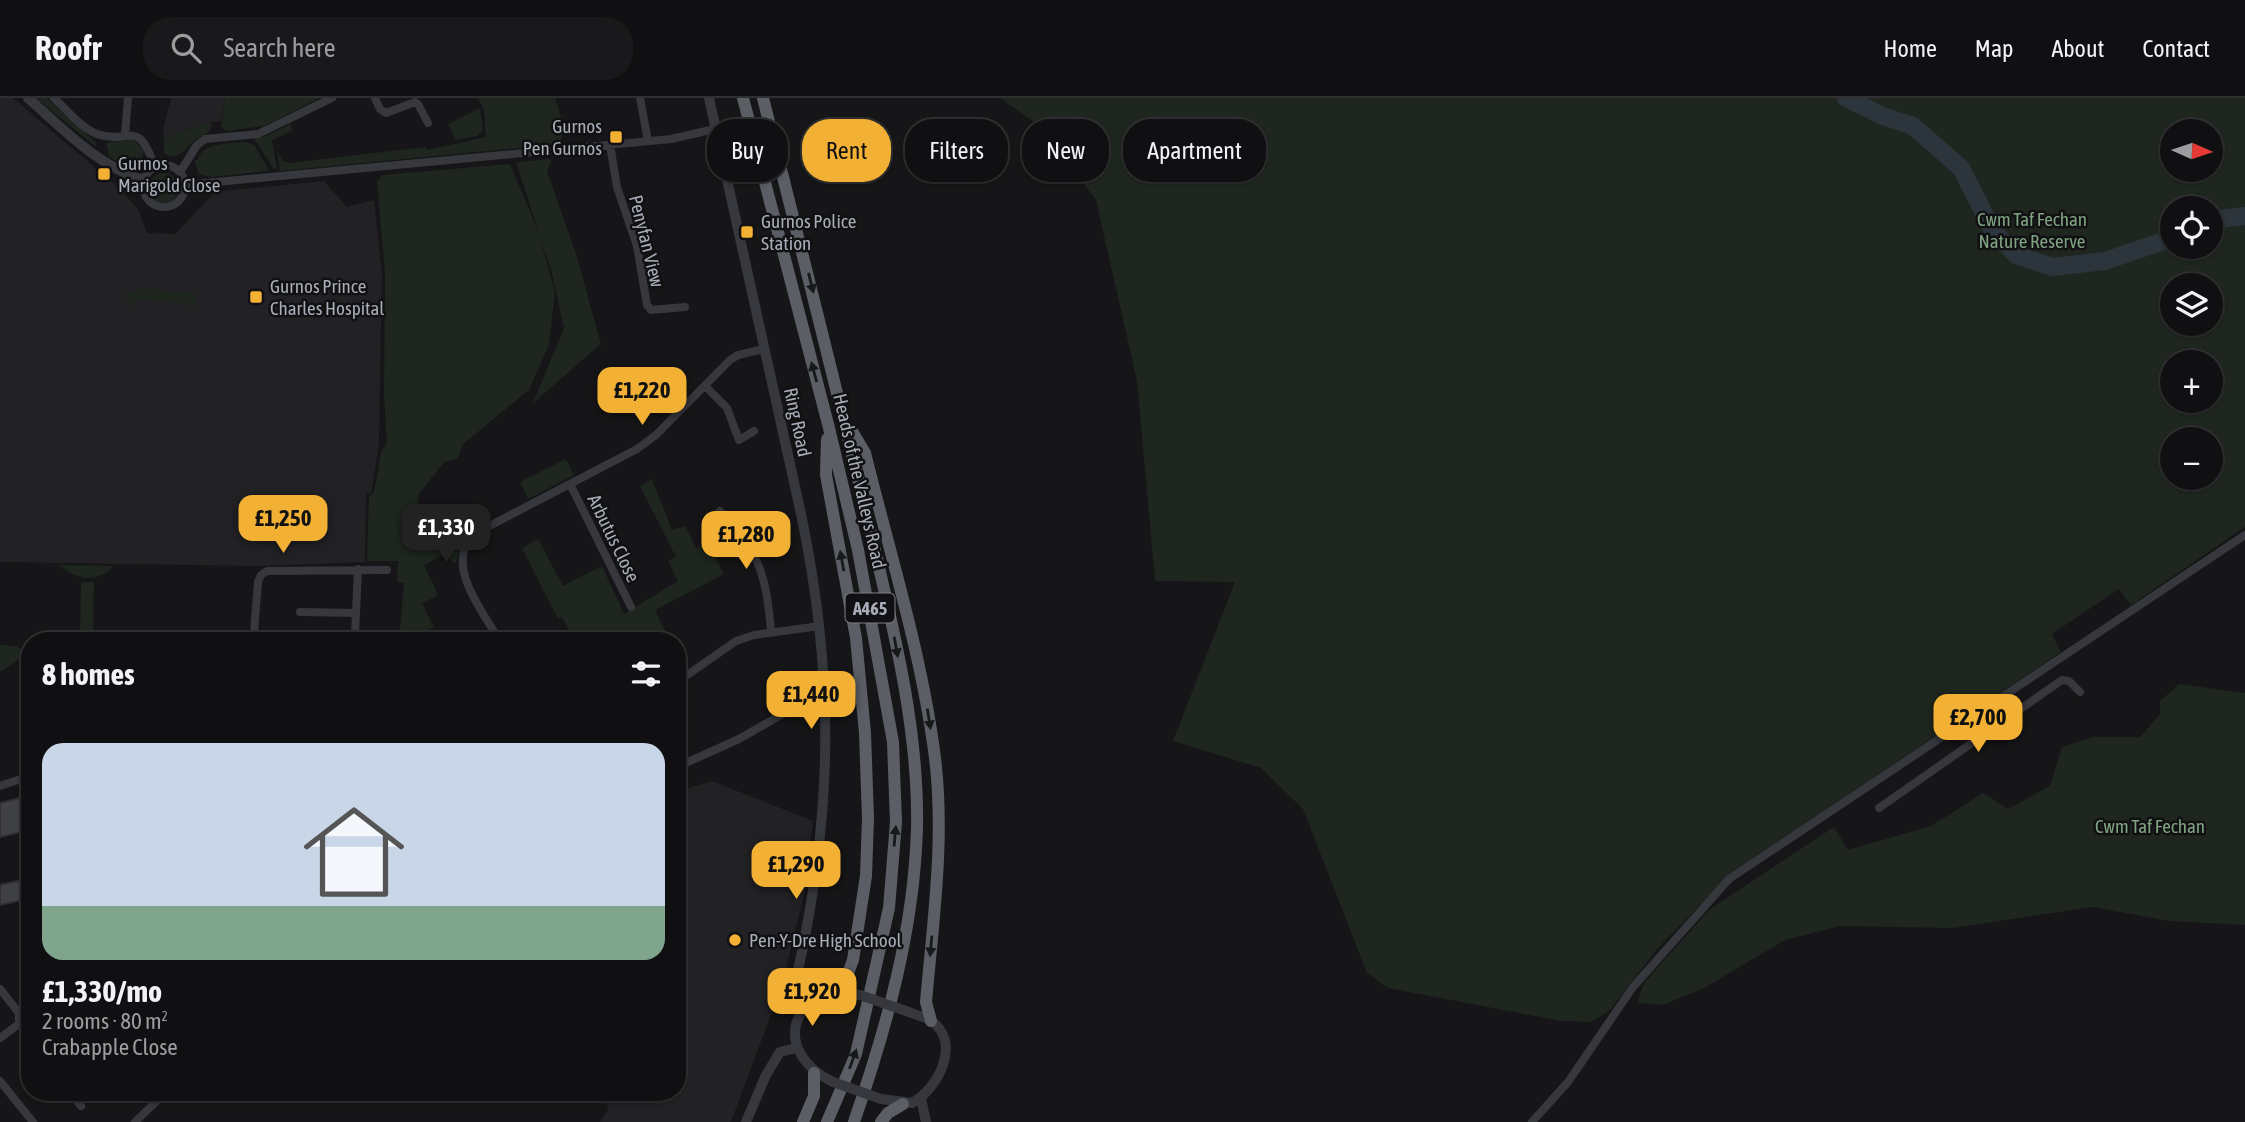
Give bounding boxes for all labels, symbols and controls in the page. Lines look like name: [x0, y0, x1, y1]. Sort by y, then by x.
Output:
search box: [143, 17, 633, 80]
text: Roofr: [35, 29, 101, 67]
icon: search: [167, 29, 205, 67]
text: Search here: [223, 33, 336, 63]
text: Home: [1883, 35, 1937, 62]
text: Map: [1975, 35, 2013, 62]
text: About: [2051, 35, 2104, 62]
text: Contact: [2142, 35, 2210, 62]
place label: Gurnos Pen Gurnos: [523, 115, 602, 159]
chip: Buy: [707, 119, 788, 182]
chip: Rent: [802, 119, 891, 182]
chip: Filters: [905, 119, 1008, 182]
chip: New: [1022, 119, 1109, 182]
chip: Apartment: [1123, 119, 1266, 182]
north arrow: [2160, 119, 2222, 182]
map controls: [2160, 119, 2223, 490]
marker: Gurnos Pen Gurnos: [608, 129, 624, 145]
place label: Gurnos Marigold Close: [118, 152, 220, 196]
marker: Gurnos Marigold Close: [96, 166, 112, 182]
street label: Penyfan View: [625, 193, 669, 290]
button: locate: [2160, 196, 2223, 259]
park label: Cwm Taf Fechan Nature Reserve: [1977, 208, 2087, 252]
place label: Gurnos Police Station: [761, 210, 856, 254]
marker: Gurnos Police Station: [739, 224, 755, 240]
one-way arrow: [806, 272, 817, 294]
button: layers: [2160, 273, 2223, 336]
place label: Gurnos Prince Charles Hospital: [270, 275, 384, 319]
marker: Gurnos Prince Charles Hospital: [248, 289, 264, 305]
button: +: [2160, 350, 2223, 413]
one-way arrow: [808, 361, 819, 383]
pin: £1,220: [585, 368, 699, 427]
text: £1,220: [614, 377, 671, 403]
street label: Ring Road: [780, 385, 816, 459]
street label: Heads of the Valleys Road: [829, 391, 891, 571]
button: −: [2160, 427, 2223, 490]
street label: Arbutus Close: [583, 491, 645, 585]
pin: £1,250: [226, 496, 340, 555]
pin: £1,330: [389, 504, 503, 564]
text: £1,250: [255, 505, 312, 531]
pin: £1,280: [689, 512, 803, 571]
text: £1,330: [418, 514, 475, 540]
text: £1,280: [718, 521, 775, 547]
one-way arrow: [836, 550, 847, 572]
road number: A465: [846, 594, 894, 622]
one-way arrow: [891, 636, 902, 658]
icon: filters: [627, 655, 665, 693]
text: 8 homes: [42, 657, 135, 691]
pin: £1,440: [754, 672, 868, 731]
text: £1,440: [783, 681, 840, 707]
pin: £2,700: [1921, 694, 2035, 754]
text: £2,700: [1950, 704, 2007, 730]
one-way arrow: [924, 708, 935, 730]
icon: home: [291, 789, 417, 915]
park label: Cwm Taf Fechan: [2095, 815, 2205, 837]
one-way arrow: [890, 825, 901, 847]
pin: £1,290: [739, 842, 853, 901]
text: £1,290: [768, 851, 825, 877]
place label: Pen-Y-Dre High School: [749, 929, 902, 951]
marker: Pen-Y-Dre High School: [727, 932, 743, 948]
one-way arrow: [925, 935, 936, 957]
pin: £1,920: [755, 968, 869, 1028]
text: £1,330/mo: [42, 974, 162, 1008]
text: £1,920: [784, 978, 841, 1004]
text: 2 rooms · 80 m²: [42, 1008, 168, 1034]
text: Crabapple Close: [42, 1034, 178, 1060]
one-way arrow: [848, 1048, 859, 1069]

